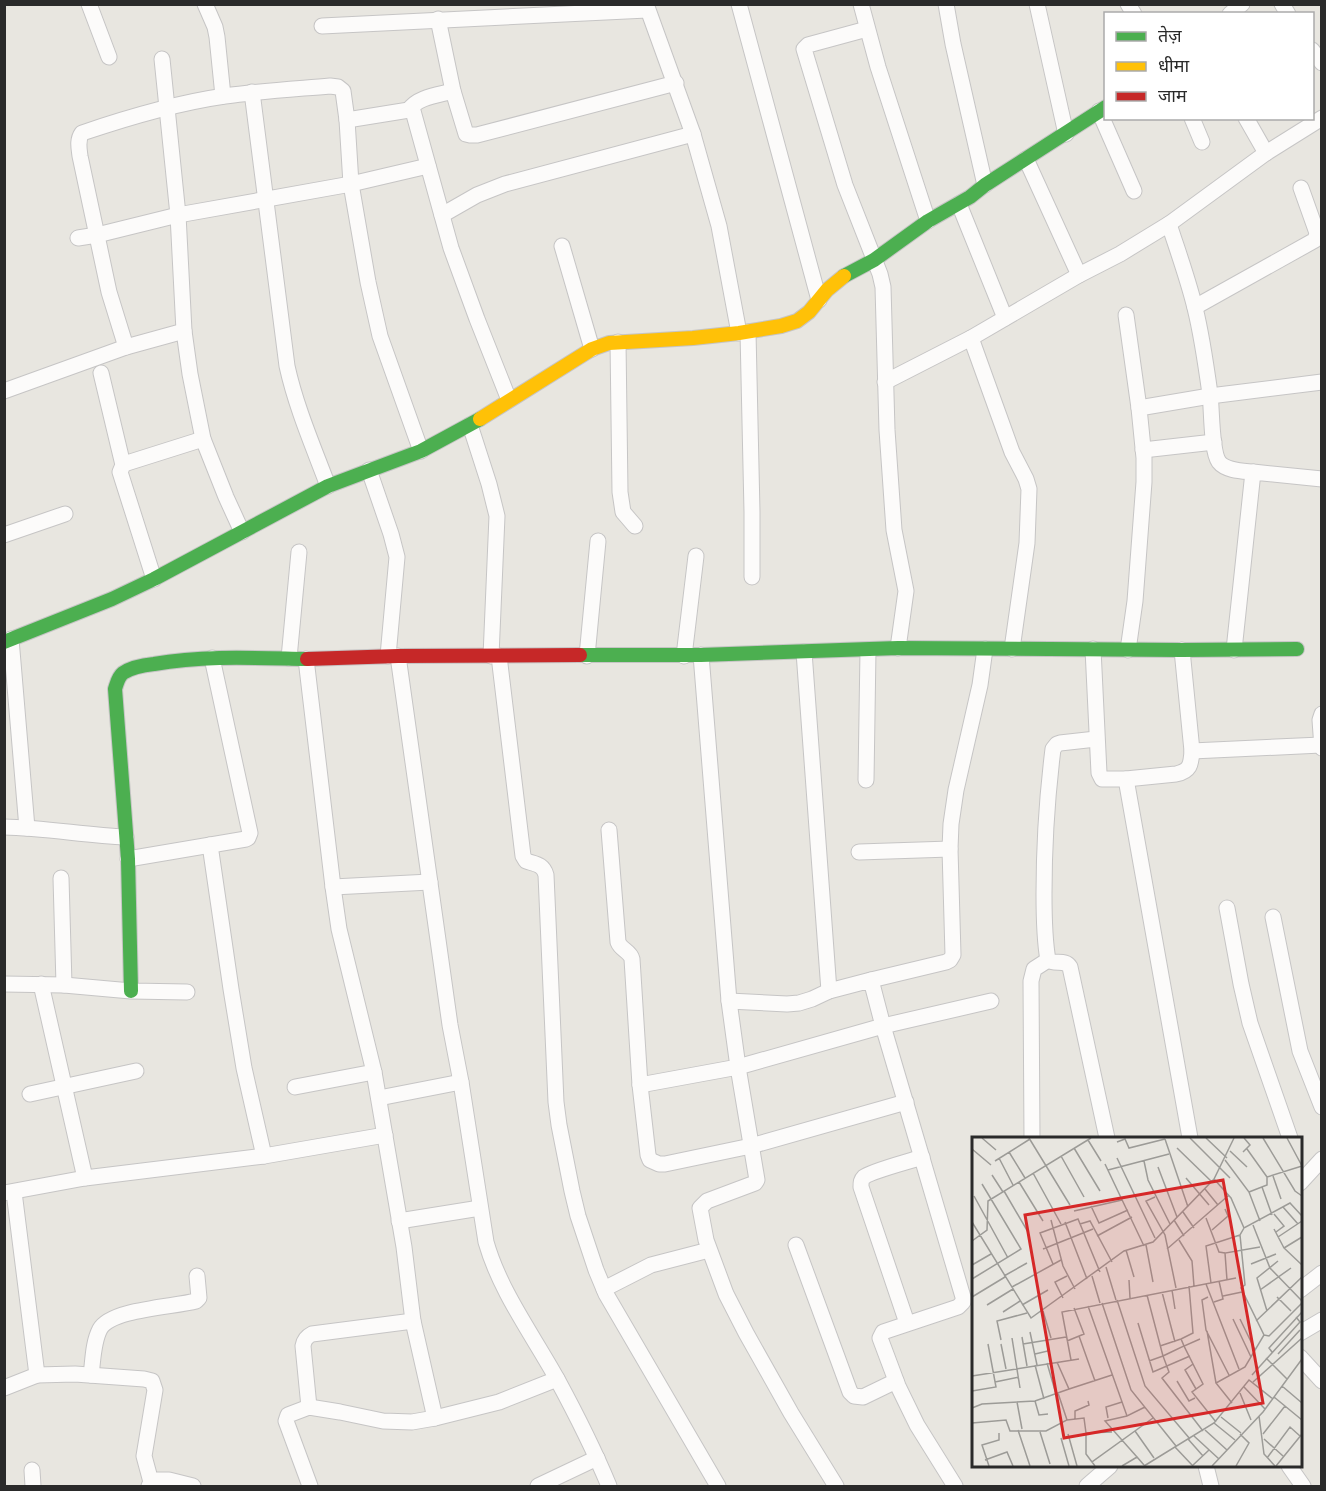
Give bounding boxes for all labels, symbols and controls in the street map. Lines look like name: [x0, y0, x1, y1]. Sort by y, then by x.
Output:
legend: [1104, 12, 1314, 120]
text: तेज़: [1158, 24, 1182, 47]
text: धीमा: [1158, 54, 1189, 77]
text: जाम: [1158, 84, 1188, 107]
inset map: [972, 1137, 1302, 1467]

